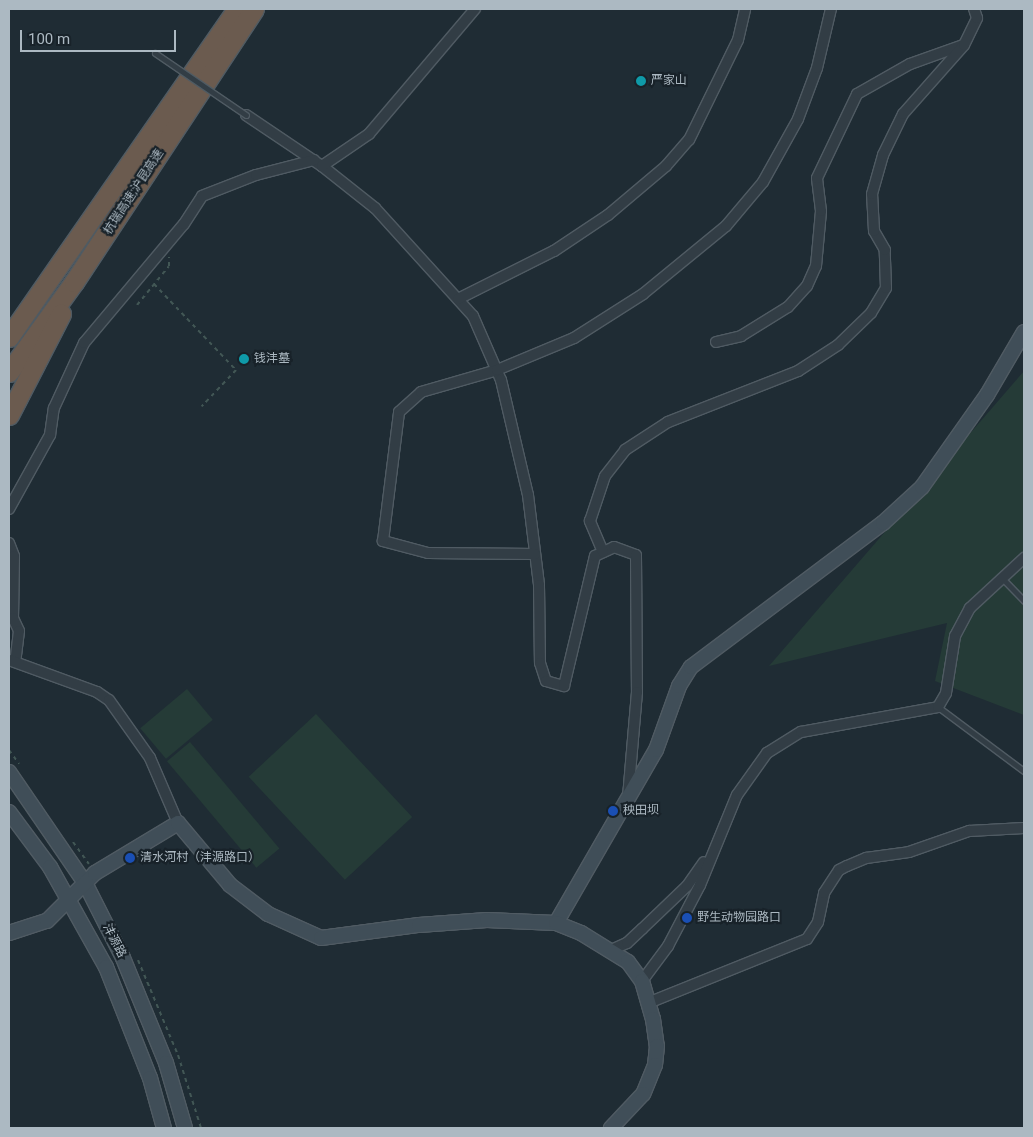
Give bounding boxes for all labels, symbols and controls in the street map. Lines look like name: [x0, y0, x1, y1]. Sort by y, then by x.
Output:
scale bar: [22, 20, 179, 52]
text: 100 m: [28, 30, 70, 48]
place label: 严家山: [651, 74, 687, 88]
marker: 严家山: [635, 75, 647, 87]
street label: 杭瑞高速;沪昆高速: [101, 147, 167, 237]
place label: 钱沣墓: [254, 352, 290, 366]
marker: 钱沣墓: [238, 353, 250, 365]
place label: 秧田坝: [623, 804, 659, 818]
marker: 秧田坝: [607, 805, 619, 817]
place label: 清水河村（沣源路口）: [140, 851, 260, 865]
marker: 清水河村（沣源路口）: [124, 852, 136, 864]
place label: 野生动物园路口: [697, 911, 781, 925]
marker: 野生动物园路口: [681, 912, 693, 924]
street label: 沣源路: [99, 922, 129, 960]

